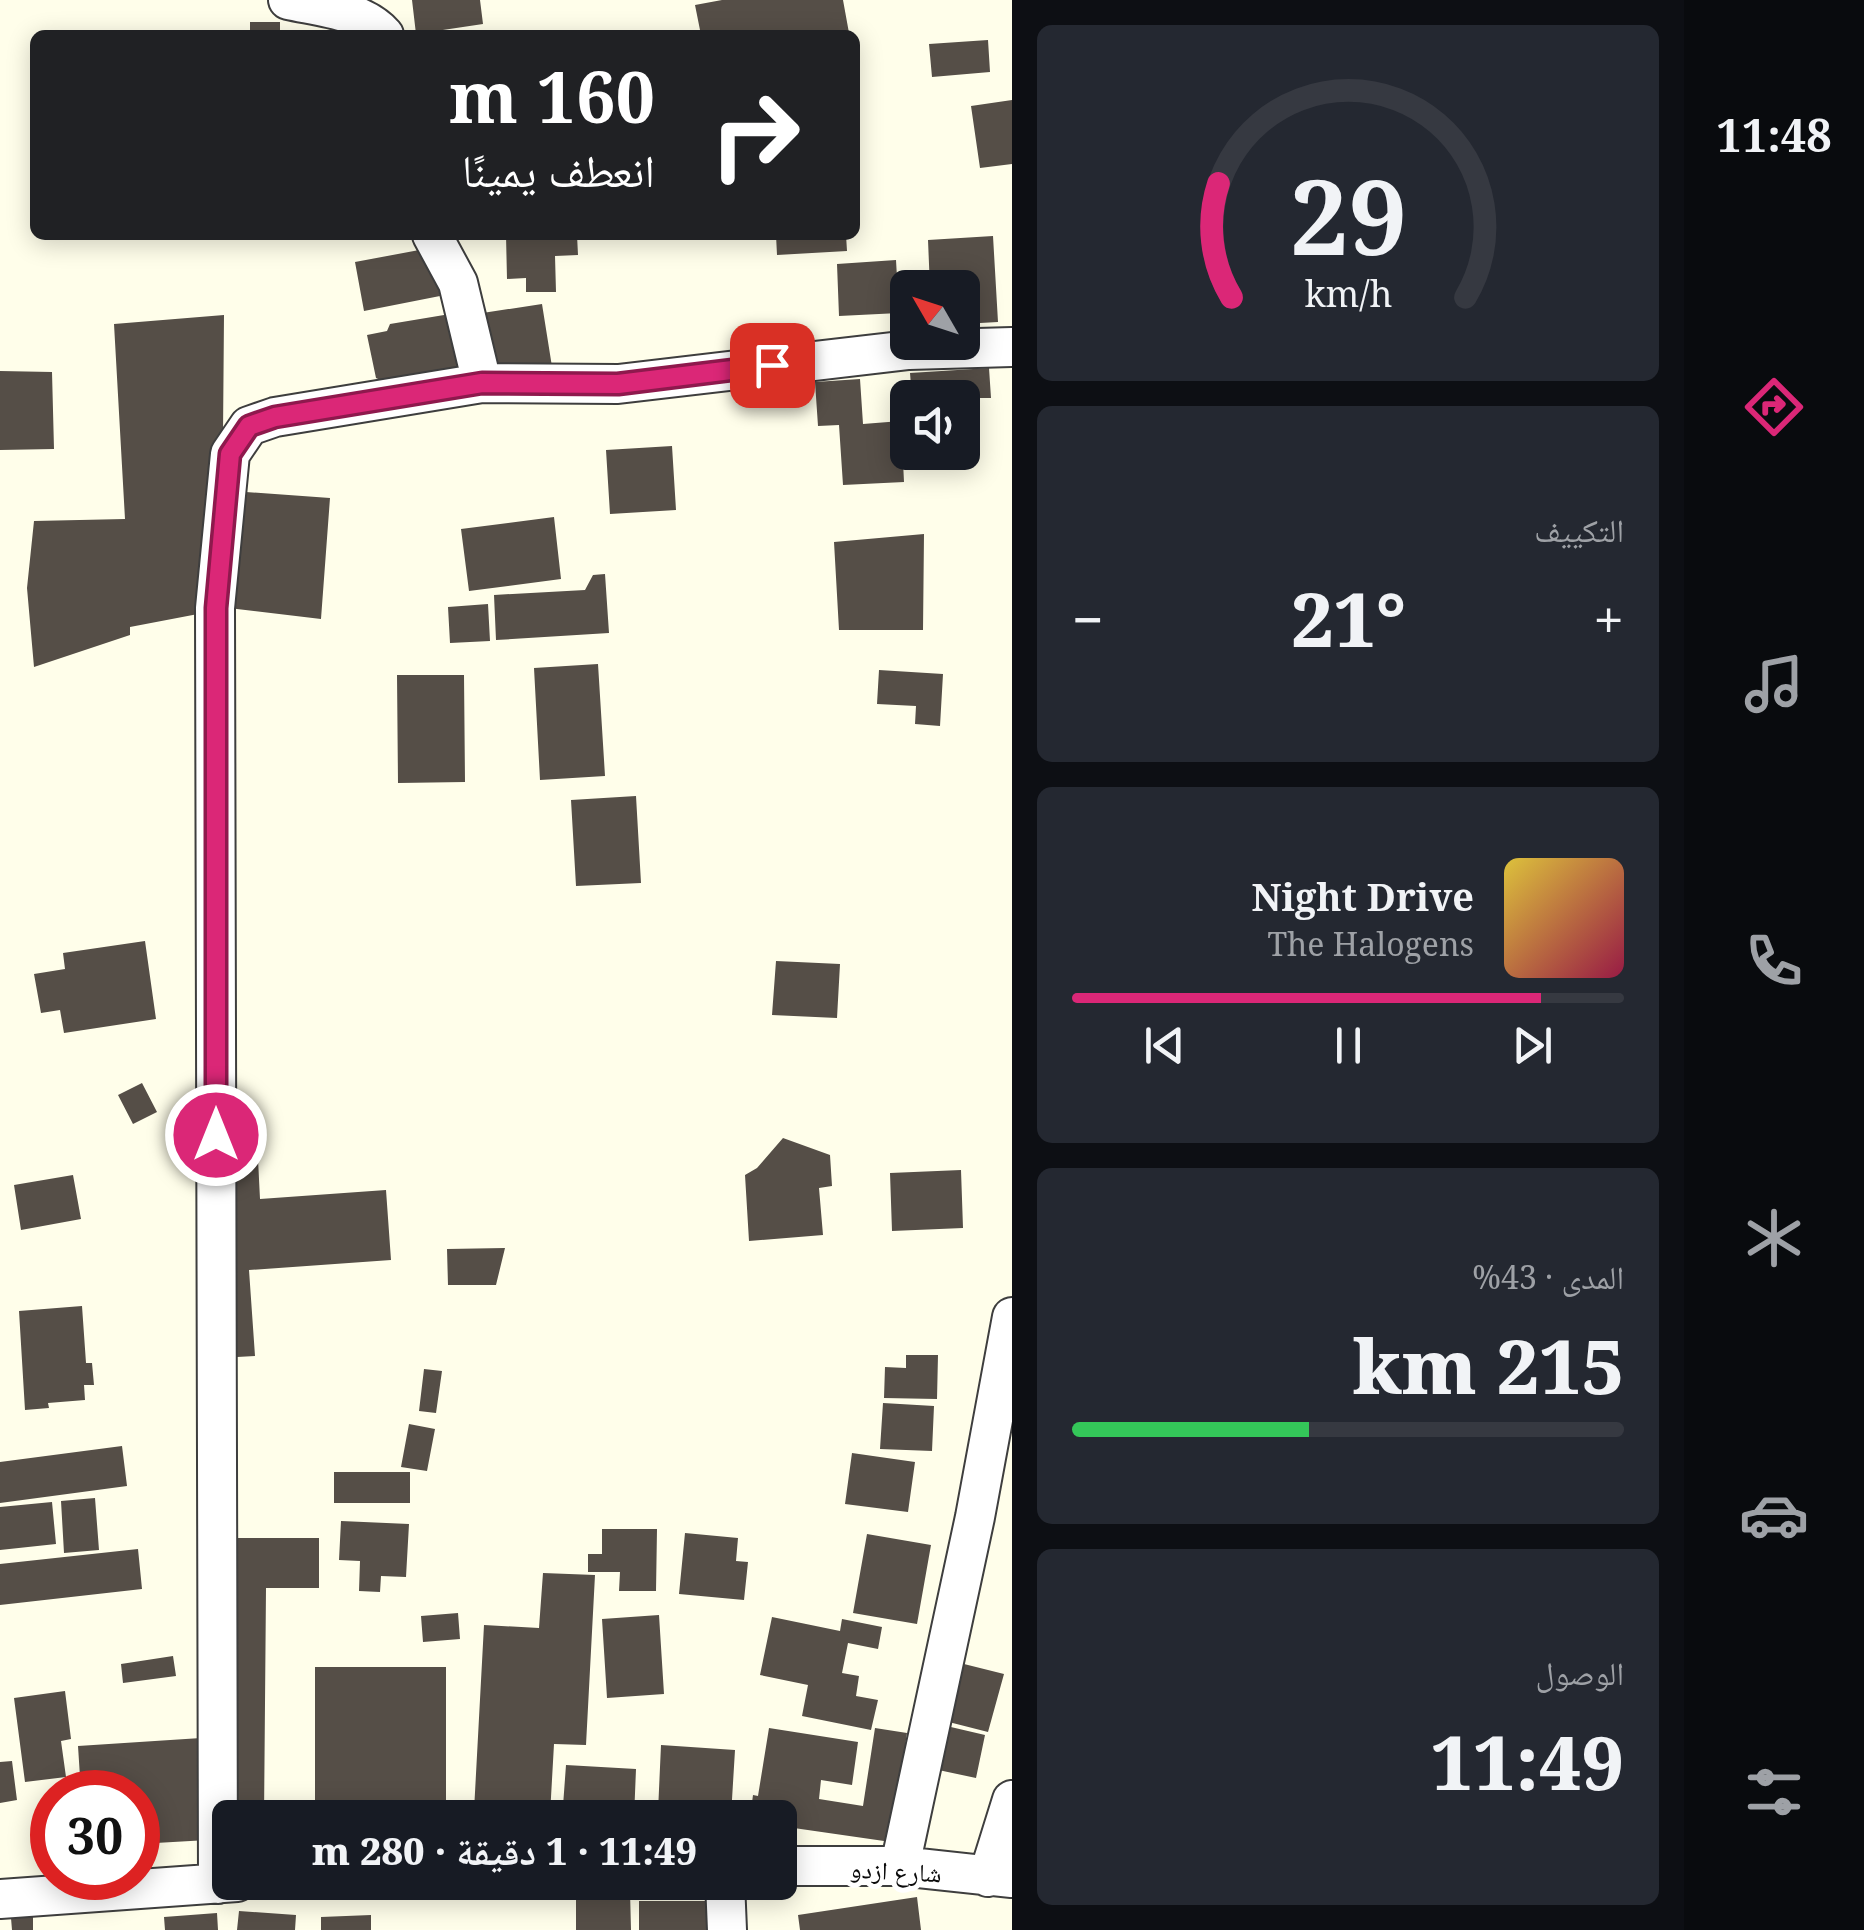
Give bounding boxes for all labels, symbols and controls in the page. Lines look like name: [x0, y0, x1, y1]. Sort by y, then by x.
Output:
text: 160 m: [449, 48, 655, 144]
icon: right: [690, 70, 820, 200]
text: 11:48: [1716, 104, 1832, 165]
text: انعطف يمينًا: [462, 139, 655, 200]
text: 29: [1289, 144, 1407, 285]
text: km/h: [1304, 269, 1392, 317]
north arrow: [890, 270, 980, 360]
map controls: [890, 270, 980, 470]
pin: [730, 323, 815, 408]
icon: arrive: [745, 338, 800, 393]
icon: directions: [1739, 372, 1809, 442]
button: sound: [890, 380, 980, 470]
text: التكييف: [1534, 508, 1624, 551]
text: 21°: [1291, 567, 1406, 669]
text: −: [1072, 581, 1104, 656]
text: +: [1593, 581, 1624, 656]
icon: music: [1739, 649, 1809, 719]
text: Night Drive: [1252, 870, 1474, 922]
text: The Halogens: [1267, 922, 1474, 965]
icon: phone: [1739, 926, 1809, 996]
icon: previous: [1137, 1018, 1192, 1073]
icon: pause: [1321, 1018, 1376, 1073]
icon: next: [1505, 1018, 1560, 1073]
position arrow: [164, 1083, 268, 1187]
icon: climate: [1739, 1203, 1809, 1273]
text: المدى · 43%: [1472, 1255, 1624, 1298]
text: 215 km: [1352, 1314, 1624, 1416]
icon: car: [1739, 1480, 1809, 1550]
text: الوصول: [1535, 1651, 1624, 1694]
text: 11:49: [1431, 1710, 1624, 1812]
icon: filters: [1739, 1757, 1809, 1827]
speed limit sign: 30: [30, 1770, 160, 1900]
text: 11:49 · 1 دقيقة · 280 m: [312, 1824, 697, 1876]
street label: شارع ازدو: [849, 1851, 943, 1889]

